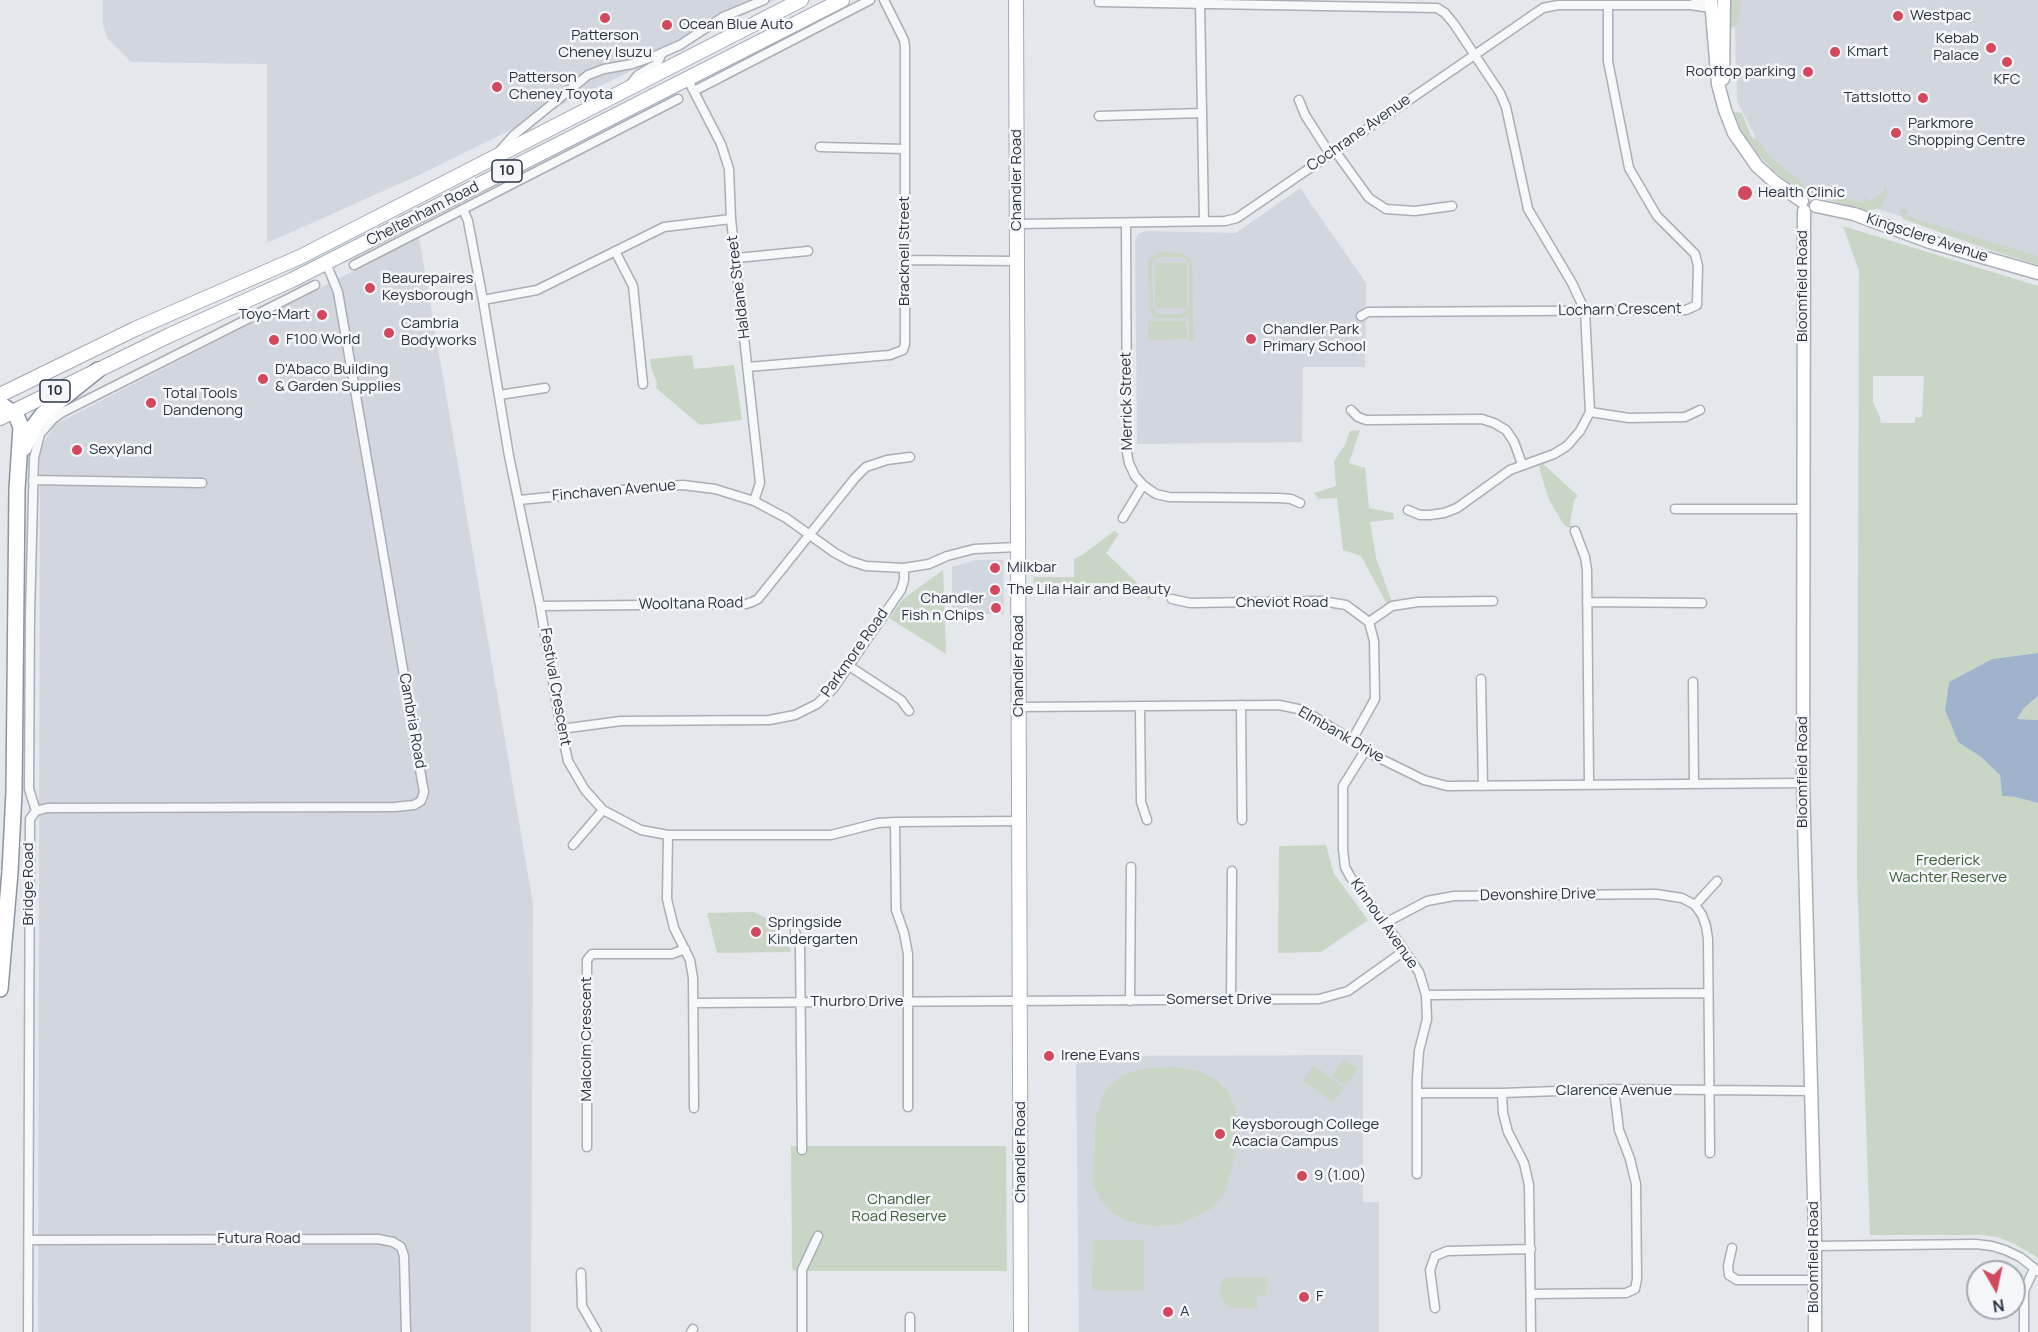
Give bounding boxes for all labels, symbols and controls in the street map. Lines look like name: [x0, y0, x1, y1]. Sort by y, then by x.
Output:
place label: Westpac: [1910, 7, 1971, 25]
marker: Westpac: [1891, 9, 1905, 23]
marker: Patterson Cheney Isuzu: [598, 11, 612, 25]
place label: Ocean Blue Auto: [679, 16, 793, 34]
marker: Ocean Blue Auto: [660, 18, 674, 32]
place label: Patterson Cheney Isuzu: [558, 27, 652, 62]
place label: Kebab Palace: [1933, 30, 1979, 65]
marker: Kebab Palace: [1984, 41, 1998, 55]
place label: Kmart: [1847, 43, 1888, 61]
marker: Kmart: [1828, 45, 1842, 59]
marker: KFC: [2000, 55, 2014, 69]
place label: Rooftop parking: [1686, 63, 1796, 81]
marker: Rooftop parking: [1801, 65, 1815, 79]
place label: Patterson Cheney Toyota: [509, 69, 613, 104]
place label: KFC: [1993, 71, 2021, 89]
marker: Patterson Cheney Toyota: [490, 80, 504, 94]
place label: Tattslotto: [1843, 89, 1911, 107]
street label: Cochrane Avenue: [1304, 91, 1414, 175]
marker: Tattslotto: [1916, 91, 1930, 105]
place label: Parkmore Shopping Centre: [1908, 115, 2025, 150]
marker: Parkmore Shopping Centre: [1889, 126, 1903, 140]
street label: Chandler Road: [1008, 129, 1026, 231]
road number: 10: [492, 160, 522, 182]
street label: Cheltenham Road: [364, 178, 482, 250]
marker: Health Clinic: [1736, 184, 1754, 202]
place label: Health Clinic: [1758, 184, 1845, 202]
street label: Bracknell Street: [896, 196, 914, 306]
street label: Kingsclere Avenue: [1864, 210, 1990, 266]
street label: Bloomfield Road: [1794, 230, 1812, 342]
street label: Haldane Street: [724, 234, 754, 340]
place label: Beaurepaires Keysborough: [382, 270, 473, 305]
marker: Beaurepaires Keysborough: [363, 281, 377, 295]
street label: Locharn Crescent: [1558, 300, 1682, 320]
place label: Toyo-Mart: [239, 306, 310, 324]
marker: Toyo-Mart: [315, 308, 329, 322]
place label: Cambria Bodyworks: [401, 315, 477, 350]
place label: Chandler Park Primary School: [1263, 321, 1366, 356]
marker: Cambria Bodyworks: [382, 326, 396, 340]
place label: F100 World: [286, 331, 361, 349]
marker: Chandler Park Primary School: [1244, 332, 1258, 346]
marker: F100 World: [267, 333, 281, 347]
street label: Merrick Street: [1117, 352, 1137, 450]
place label: D'Abaco Building & Garden Supplies: [275, 361, 401, 396]
marker: D'Abaco Building & Garden Supplies: [256, 372, 270, 386]
road number: 10: [40, 380, 70, 402]
place label: Total Tools Dandenong: [163, 385, 243, 420]
marker: Total Tools Dandenong: [144, 396, 158, 410]
place label: Sexyland: [89, 441, 152, 459]
marker: Sexyland: [70, 443, 84, 457]
street label: Finchaven Avenue: [551, 477, 677, 505]
place label: Milkbar: [1007, 559, 1057, 577]
marker: Milkbar: [988, 561, 1002, 575]
place label: The Lila Hair and Beauty: [1007, 581, 1171, 599]
marker: The Lila Hair and Beauty: [988, 583, 1002, 597]
place label: Chandler Fish n Chips: [901, 590, 984, 625]
street label: Wooltana Road: [639, 594, 743, 614]
street label: Cheviot Road: [1236, 594, 1328, 612]
marker: Chandler Fish n Chips: [989, 601, 1003, 615]
street label: Parkmore Road: [818, 605, 892, 701]
street label: Chandler Road: [1010, 615, 1028, 717]
street label: Festival Crescent: [536, 627, 574, 747]
street label: Cambria Road: [395, 672, 429, 770]
street label: Elmbank Drive: [1295, 703, 1387, 767]
street label: Bloomfield Road: [1794, 716, 1812, 828]
street label: Bridge Road: [20, 842, 38, 926]
park label: Frederick Wachter Reserve: [1889, 852, 2007, 887]
street label: Kinnoul Avenue: [1346, 875, 1422, 973]
street label: Devonshire Drive: [1480, 885, 1596, 905]
place label: Springside Kindergarten: [768, 914, 858, 949]
marker: Springside Kindergarten: [749, 925, 763, 939]
street label: Malcolm Crescent: [578, 977, 596, 1101]
street label: Somerset Drive: [1166, 991, 1272, 1009]
street label: Thurbro Drive: [810, 993, 904, 1011]
place label: Irene Evans: [1061, 1047, 1140, 1065]
marker: Irene Evans: [1042, 1049, 1056, 1063]
street label: Clarence Avenue: [1556, 1082, 1672, 1100]
street label: Chandler Road: [1012, 1101, 1030, 1203]
place label: Keysborough College Acacia Campus: [1232, 1116, 1379, 1151]
marker: Keysborough College Acacia Campus: [1213, 1127, 1227, 1141]
place label: 9 (1.00): [1314, 1167, 1366, 1185]
marker: 9 (1.00): [1295, 1169, 1309, 1183]
park label: Chandler Road Reserve: [852, 1191, 946, 1226]
street label: Bloomfield Road: [1805, 1201, 1823, 1313]
street label: Futura Road: [217, 1230, 301, 1248]
north arrow: [1966, 1260, 2026, 1320]
place label: F: [1316, 1288, 1324, 1306]
marker: F: [1297, 1290, 1311, 1304]
text: N: [1991, 1294, 2006, 1318]
place label: A: [1180, 1303, 1190, 1321]
marker: A: [1161, 1305, 1175, 1319]

